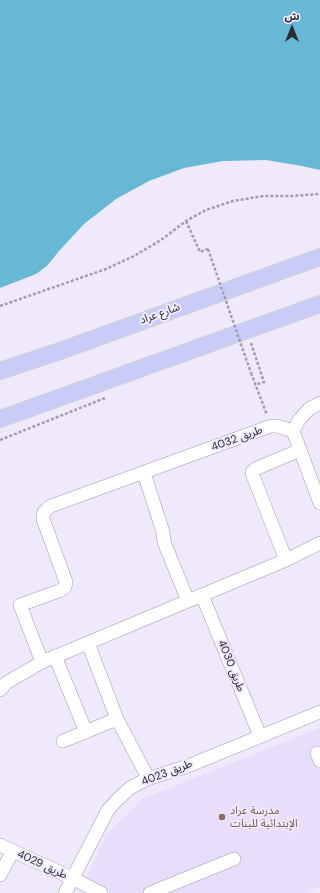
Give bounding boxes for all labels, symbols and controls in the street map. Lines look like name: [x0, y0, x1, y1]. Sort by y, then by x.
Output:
north arrow: [272, 8, 312, 48]
text: ش: [284, 9, 300, 23]
street label: شارع عراد: [138, 301, 182, 327]
street label: طريق 4032: [210, 424, 264, 454]
street label: طريق 4030: [215, 638, 247, 694]
street label: طريق 4023: [140, 757, 194, 789]
place label: مدرسة عراد الإبتدائية للبنات: [230, 804, 298, 830]
marker: مدرسة عراد الإبتدائية للبنات: [217, 812, 227, 822]
street label: طريق 4029: [15, 848, 69, 882]

